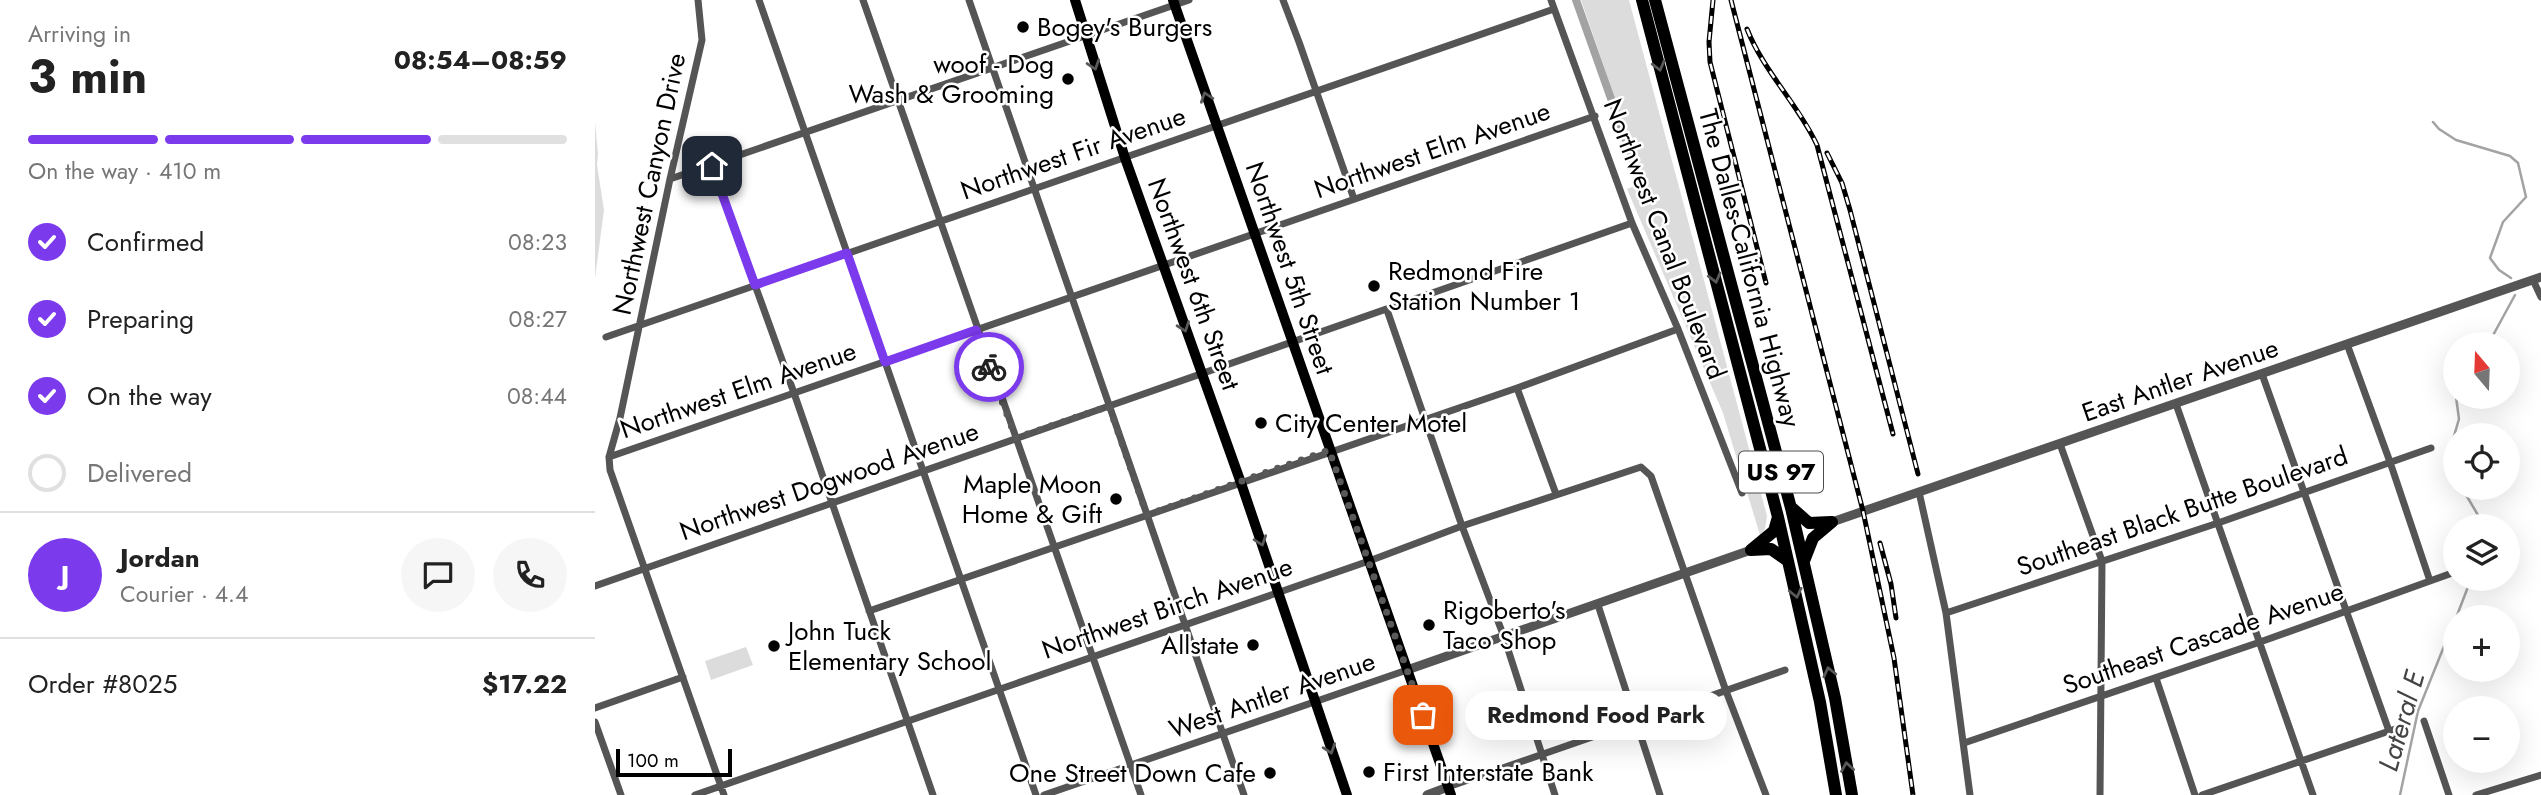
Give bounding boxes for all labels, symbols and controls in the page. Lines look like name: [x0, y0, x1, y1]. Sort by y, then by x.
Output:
place label: Bogey's Burgers: [1037, 8, 1212, 46]
text: Arriving in: [28, 17, 131, 51]
marker: Bogey's Burgers: [1015, 19, 1031, 35]
text: 08:54–08:59: [394, 41, 567, 79]
text: 3 min: [28, 44, 147, 110]
place label: woof - Dog Wash & Grooming: [848, 45, 1054, 113]
street label: Northwest Canyon Drive: [603, 50, 695, 318]
one-way arrow: [1086, 59, 1101, 71]
one-way arrow: [1651, 60, 1665, 72]
marker: woof - Dog Wash & Grooming: [1060, 71, 1076, 87]
one-way arrow: [1200, 91, 1214, 104]
street label: Northwest Elm Avenue: [1309, 92, 1555, 208]
street label: Northwest Canal Boulevard: [1594, 93, 1736, 385]
street label: Northwest Fir Avenue: [955, 97, 1191, 209]
street label: The Dalles-California Highway: [1689, 105, 1811, 432]
pin: [682, 136, 742, 196]
icon: home: [693, 147, 731, 185]
text: On the way · 410 m: [28, 154, 221, 188]
street label: Northwest 5th Street: [1236, 157, 1344, 380]
street label: Northwest 6th Street: [1138, 173, 1250, 396]
icon: check: [28, 223, 66, 261]
text: Confirmed: [87, 223, 204, 261]
text: 08:23: [508, 225, 567, 259]
place label: Redmond Fire Station Number 1: [1388, 252, 1580, 320]
one-way arrow: [1707, 271, 1721, 283]
marker: Redmond Fire Station Number 1: [1366, 278, 1382, 294]
icon: check: [28, 300, 66, 338]
text: Preparing: [87, 300, 194, 338]
text: 08:27: [509, 302, 567, 336]
one-way arrow: [1176, 320, 1190, 332]
street label: East Antler Avenue: [2077, 329, 2283, 431]
street label: Northwest Elm Avenue: [615, 332, 861, 448]
courier: [954, 332, 1024, 402]
north arrow: [2443, 332, 2520, 410]
map controls: [2443, 332, 2520, 773]
icon: bike: [970, 348, 1008, 386]
icon: check: [28, 377, 66, 415]
text: On the way: [87, 377, 212, 415]
text: 08:44: [507, 379, 567, 413]
place label: City Center Motel: [1275, 404, 1467, 442]
street label: Northwest Dogwood Avenue: [674, 412, 984, 550]
marker: City Center Motel: [1253, 415, 1269, 431]
button: locate: [2443, 423, 2520, 500]
street label: Southeast Black Butte Boulevard: [2011, 436, 2353, 586]
road number: US 97: [1739, 452, 1823, 492]
text: Delivered: [87, 454, 192, 492]
place label: Maple Moon Home & Gift: [962, 465, 1103, 533]
marker: Maple Moon Home & Gift: [1108, 491, 1124, 507]
button: layers: [2443, 514, 2520, 591]
one-way arrow: [1253, 534, 1267, 547]
button: chat: [401, 538, 475, 612]
button: phone: [493, 538, 567, 612]
text: Jordan: [120, 539, 200, 577]
street label: Northwest Birch Avenue: [1037, 547, 1297, 669]
text: J: [61, 556, 69, 594]
street label: Southeast Cascade Avenue: [2057, 572, 2349, 704]
text: Courier · 4.4: [120, 577, 248, 611]
one-way arrow: [1787, 587, 1802, 599]
place label: Rigoberto's Taco Shop: [1443, 591, 1565, 659]
button: +: [2443, 605, 2520, 682]
place label: John Tuck Elementary School: [785, 612, 991, 680]
marker: Rigoberto's Taco Shop: [1421, 617, 1437, 633]
place label: Allstate: [1161, 626, 1239, 664]
marker: Allstate: [1245, 637, 1261, 653]
marker: John Tuck Elementary School: [766, 638, 782, 654]
street label: West Antler Avenue: [1164, 642, 1380, 748]
text: Order #8025: [28, 665, 177, 703]
text: $17.22: [482, 665, 567, 703]
water label: Lateral E: [2368, 665, 2436, 776]
one-way arrow: [1823, 666, 1838, 678]
pin: [1393, 685, 1453, 745]
callout: Redmond Food Park: [1465, 690, 1727, 740]
icon: bag: [1404, 696, 1442, 734]
button: −: [2443, 696, 2520, 773]
text: Redmond Food Park: [1487, 698, 1705, 732]
one-way arrow: [1322, 742, 1336, 754]
scale bar: [616, 746, 731, 778]
text: 100 m: [627, 747, 679, 774]
place label: First Interstate Bank: [1383, 753, 1594, 791]
place label: One Street Down Cafe: [1009, 754, 1256, 792]
one-way arrow: [1840, 761, 1855, 773]
marker: First Interstate Bank: [1361, 764, 1377, 780]
marker: One Street Down Cafe: [1262, 765, 1278, 781]

